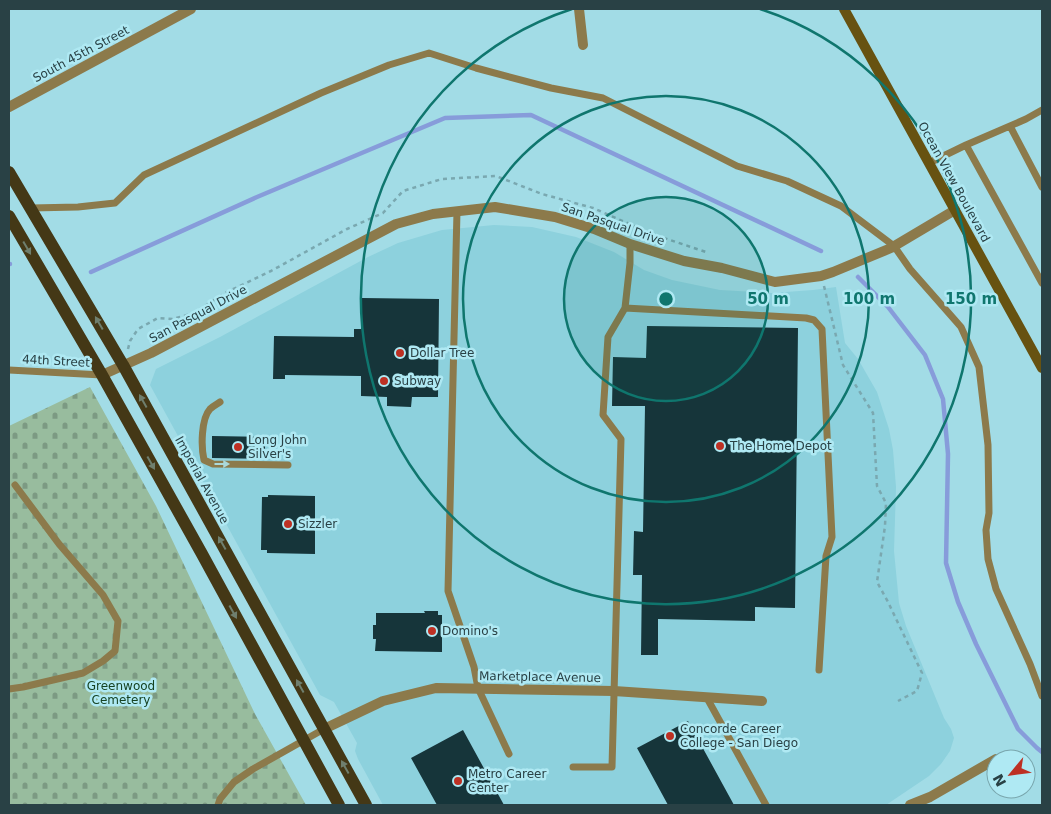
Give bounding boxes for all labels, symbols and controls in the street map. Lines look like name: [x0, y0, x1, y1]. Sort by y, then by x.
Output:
street label: South 45th Street: [31, 23, 132, 85]
street label: Ocean View Boulevard: [915, 119, 993, 245]
street label: San Pasqual Drive: [559, 200, 667, 248]
one-way arrow: [23, 241, 32, 254]
street label: San Pasqual Drive: [147, 282, 249, 346]
centre of rings: [657, 290, 675, 308]
text: 50 m: [747, 290, 789, 308]
text: 100 m: [843, 290, 895, 308]
text: 150 m: [945, 290, 997, 308]
one-way arrow: [94, 317, 103, 330]
place label: Dollar Tree: [410, 346, 474, 360]
marker: Dollar Tree: [394, 347, 406, 359]
street label: 44th Street: [22, 352, 91, 370]
place label: Subway: [394, 374, 441, 388]
marker: Subway: [378, 375, 390, 387]
one-way arrow: [139, 394, 147, 408]
place label: Long John Silver's: [248, 433, 307, 461]
street label: Imperial Avenue: [172, 434, 232, 526]
place label: The Home Depot: [729, 439, 832, 453]
marker: The Home Depot: [714, 440, 726, 452]
marker: Long John Silver's: [232, 441, 244, 453]
one-way arrow: [147, 456, 155, 470]
one-way arrow: [214, 461, 230, 469]
place label: Sizzler: [298, 517, 337, 531]
marker: Sizzler: [282, 518, 294, 530]
one-way arrow: [217, 537, 226, 550]
one-way arrow: [229, 605, 238, 619]
place label: Domino's: [442, 624, 498, 638]
marker: Domino's: [426, 625, 438, 637]
street label: Marketplace Avenue: [479, 669, 601, 685]
one-way arrow: [296, 678, 304, 693]
park label: Greenwood Cemetery: [87, 679, 155, 707]
place label: Concorde Career College - San Diego: [680, 722, 798, 750]
marker: Concorde Career College - San Diego: [664, 730, 676, 742]
north arrow: [986, 749, 1036, 799]
one-way arrow: [341, 759, 349, 774]
place label: Metro Career Center: [468, 767, 546, 795]
text: N: [990, 771, 1009, 789]
marker: Metro Career Center: [452, 775, 464, 787]

